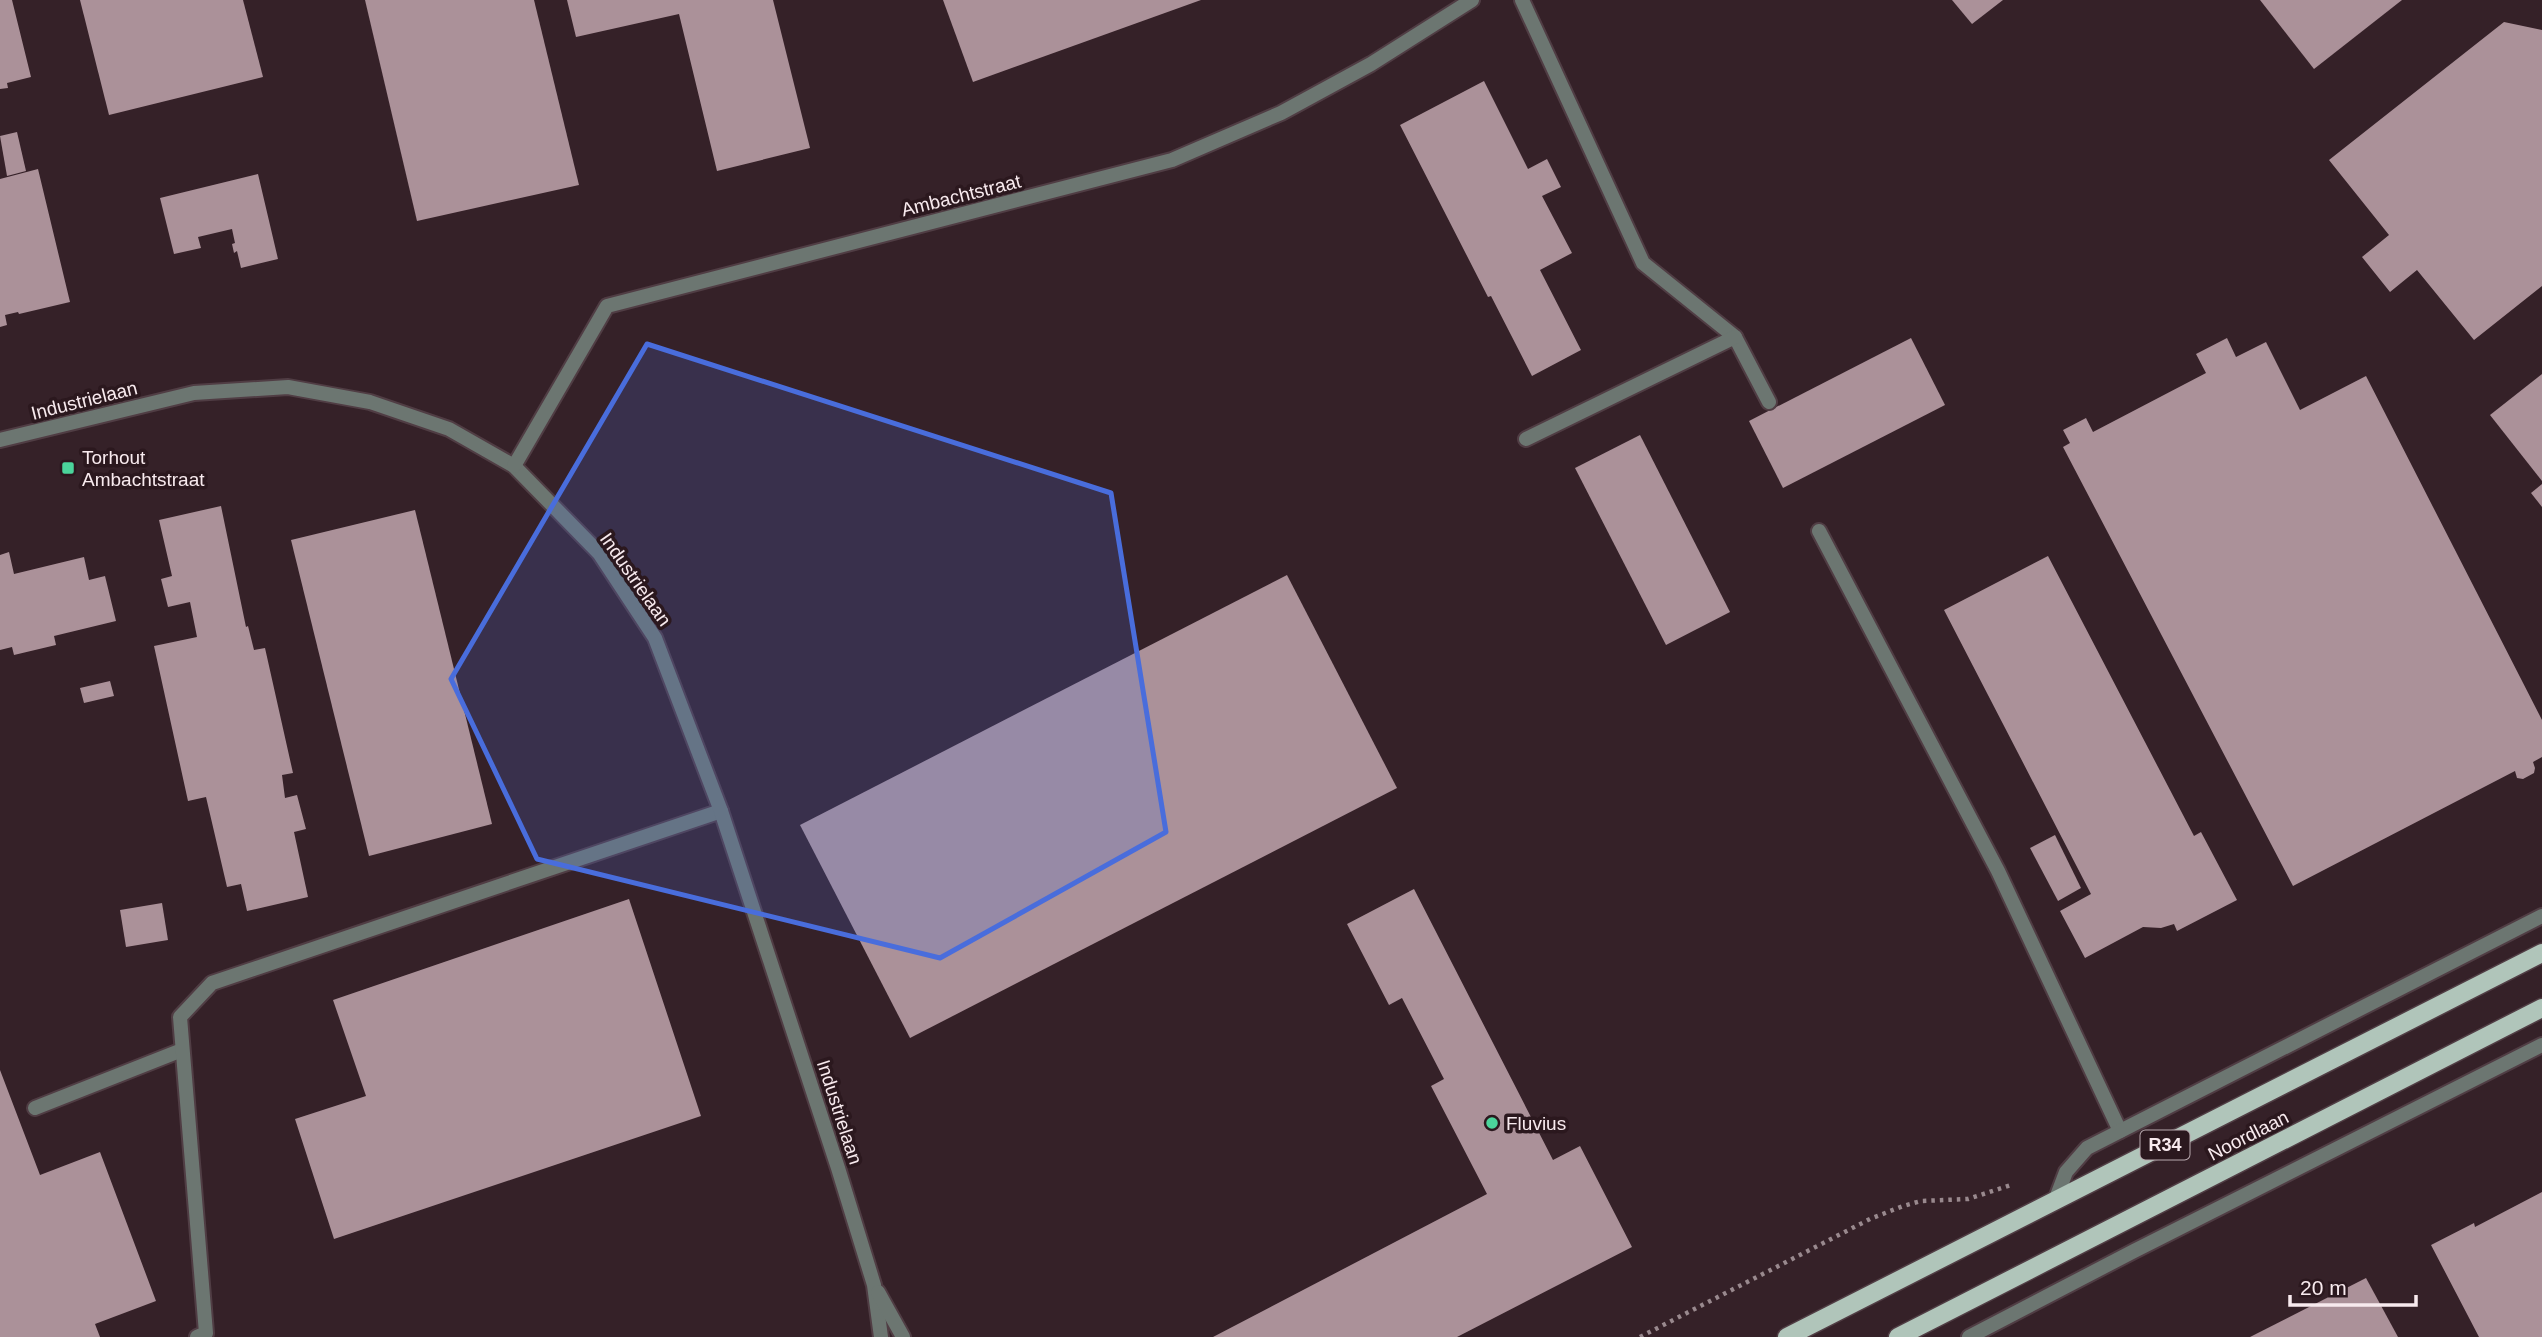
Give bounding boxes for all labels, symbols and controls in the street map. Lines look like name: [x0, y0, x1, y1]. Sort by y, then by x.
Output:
street label: Ambachtstraat: [899, 170, 1024, 220]
street label: Industrielaan: [29, 377, 139, 424]
place label: Torhout Ambachtstraat: [82, 447, 205, 490]
marker: Torhout Ambachtstraat: [60, 460, 76, 476]
street label: Industrielaan: [596, 529, 675, 630]
street label: Industrielaan: [813, 1057, 866, 1167]
street label: Noordlaan: [2204, 1106, 2292, 1165]
place label: Fluvius: [1506, 1113, 1566, 1134]
marker: Fluvius: [1484, 1115, 1500, 1131]
road number: R34: [2140, 1130, 2190, 1160]
scale bar: [2290, 1264, 2416, 1308]
text: 20 m: [2300, 1276, 2347, 1299]

